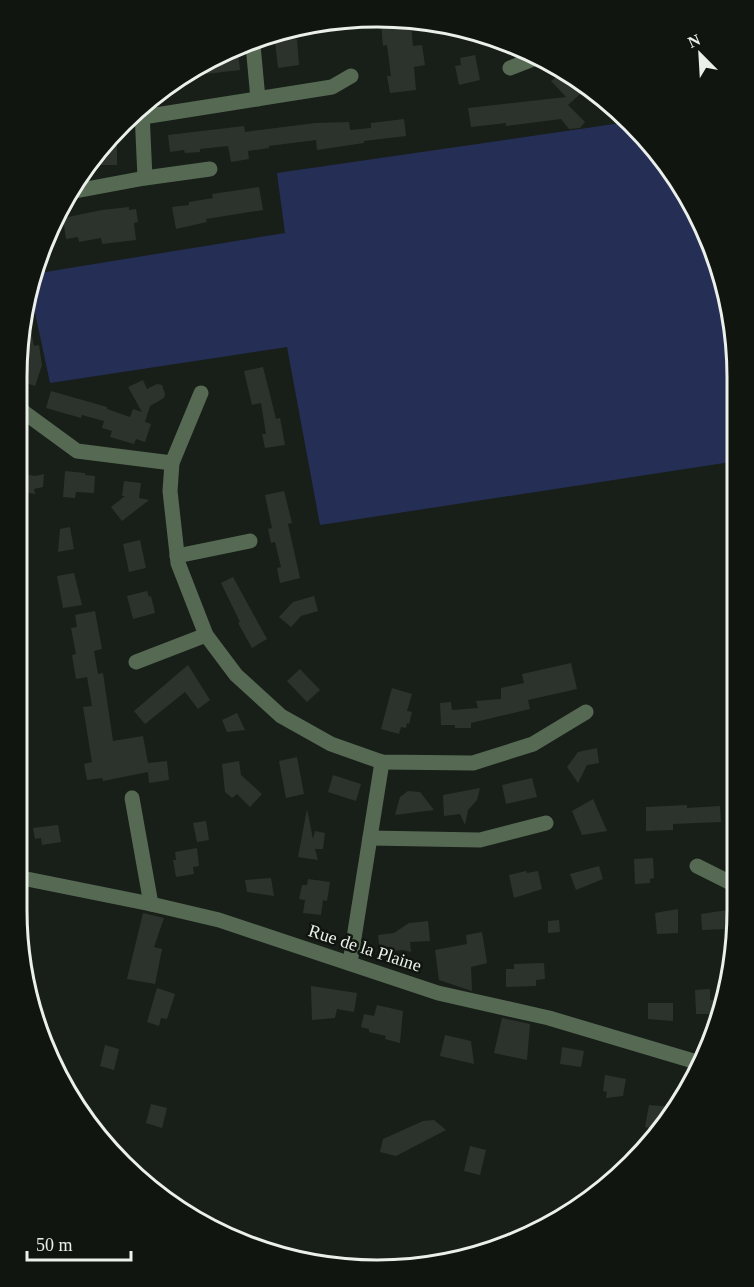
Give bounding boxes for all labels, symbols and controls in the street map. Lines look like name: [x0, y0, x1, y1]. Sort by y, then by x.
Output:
north arrow: [670, 24, 730, 84]
text: N: [685, 30, 703, 51]
street label: Rue de la Plaine: [306, 920, 424, 976]
scale bar: [27, 1224, 130, 1262]
text: 50 m: [36, 1235, 73, 1255]

